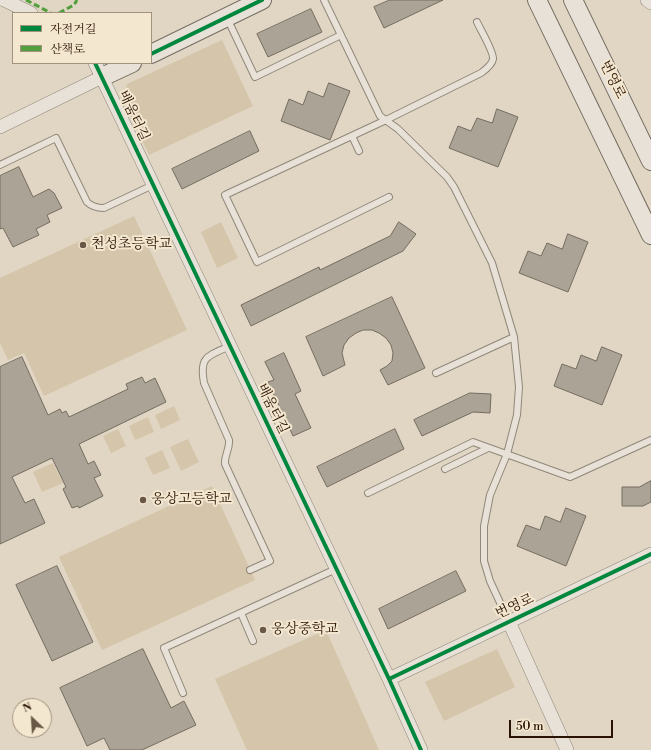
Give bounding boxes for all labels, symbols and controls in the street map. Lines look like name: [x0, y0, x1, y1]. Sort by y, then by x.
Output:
legend: [12, 12, 152, 64]
text: 자전거길: [50, 22, 96, 37]
text: 산책로: [50, 42, 85, 57]
street label: 번영로: [596, 58, 628, 102]
street label: 배움터길: [114, 88, 152, 144]
place label: 천성초등학교: [91, 237, 172, 253]
marker: 천성초등학교: [78, 240, 88, 250]
street label: 배움터길: [253, 381, 291, 437]
place label: 웅상고등학교: [151, 492, 232, 508]
marker: 웅상고등학교: [138, 495, 148, 505]
street label: 번영로: [493, 591, 537, 623]
place label: 웅상중학교: [271, 622, 339, 638]
marker: 웅상중학교: [258, 625, 268, 635]
north arrow: [12, 698, 52, 738]
text: N: [20, 700, 34, 716]
scale bar: [511, 712, 615, 738]
text: 50 m: [516, 719, 544, 734]

